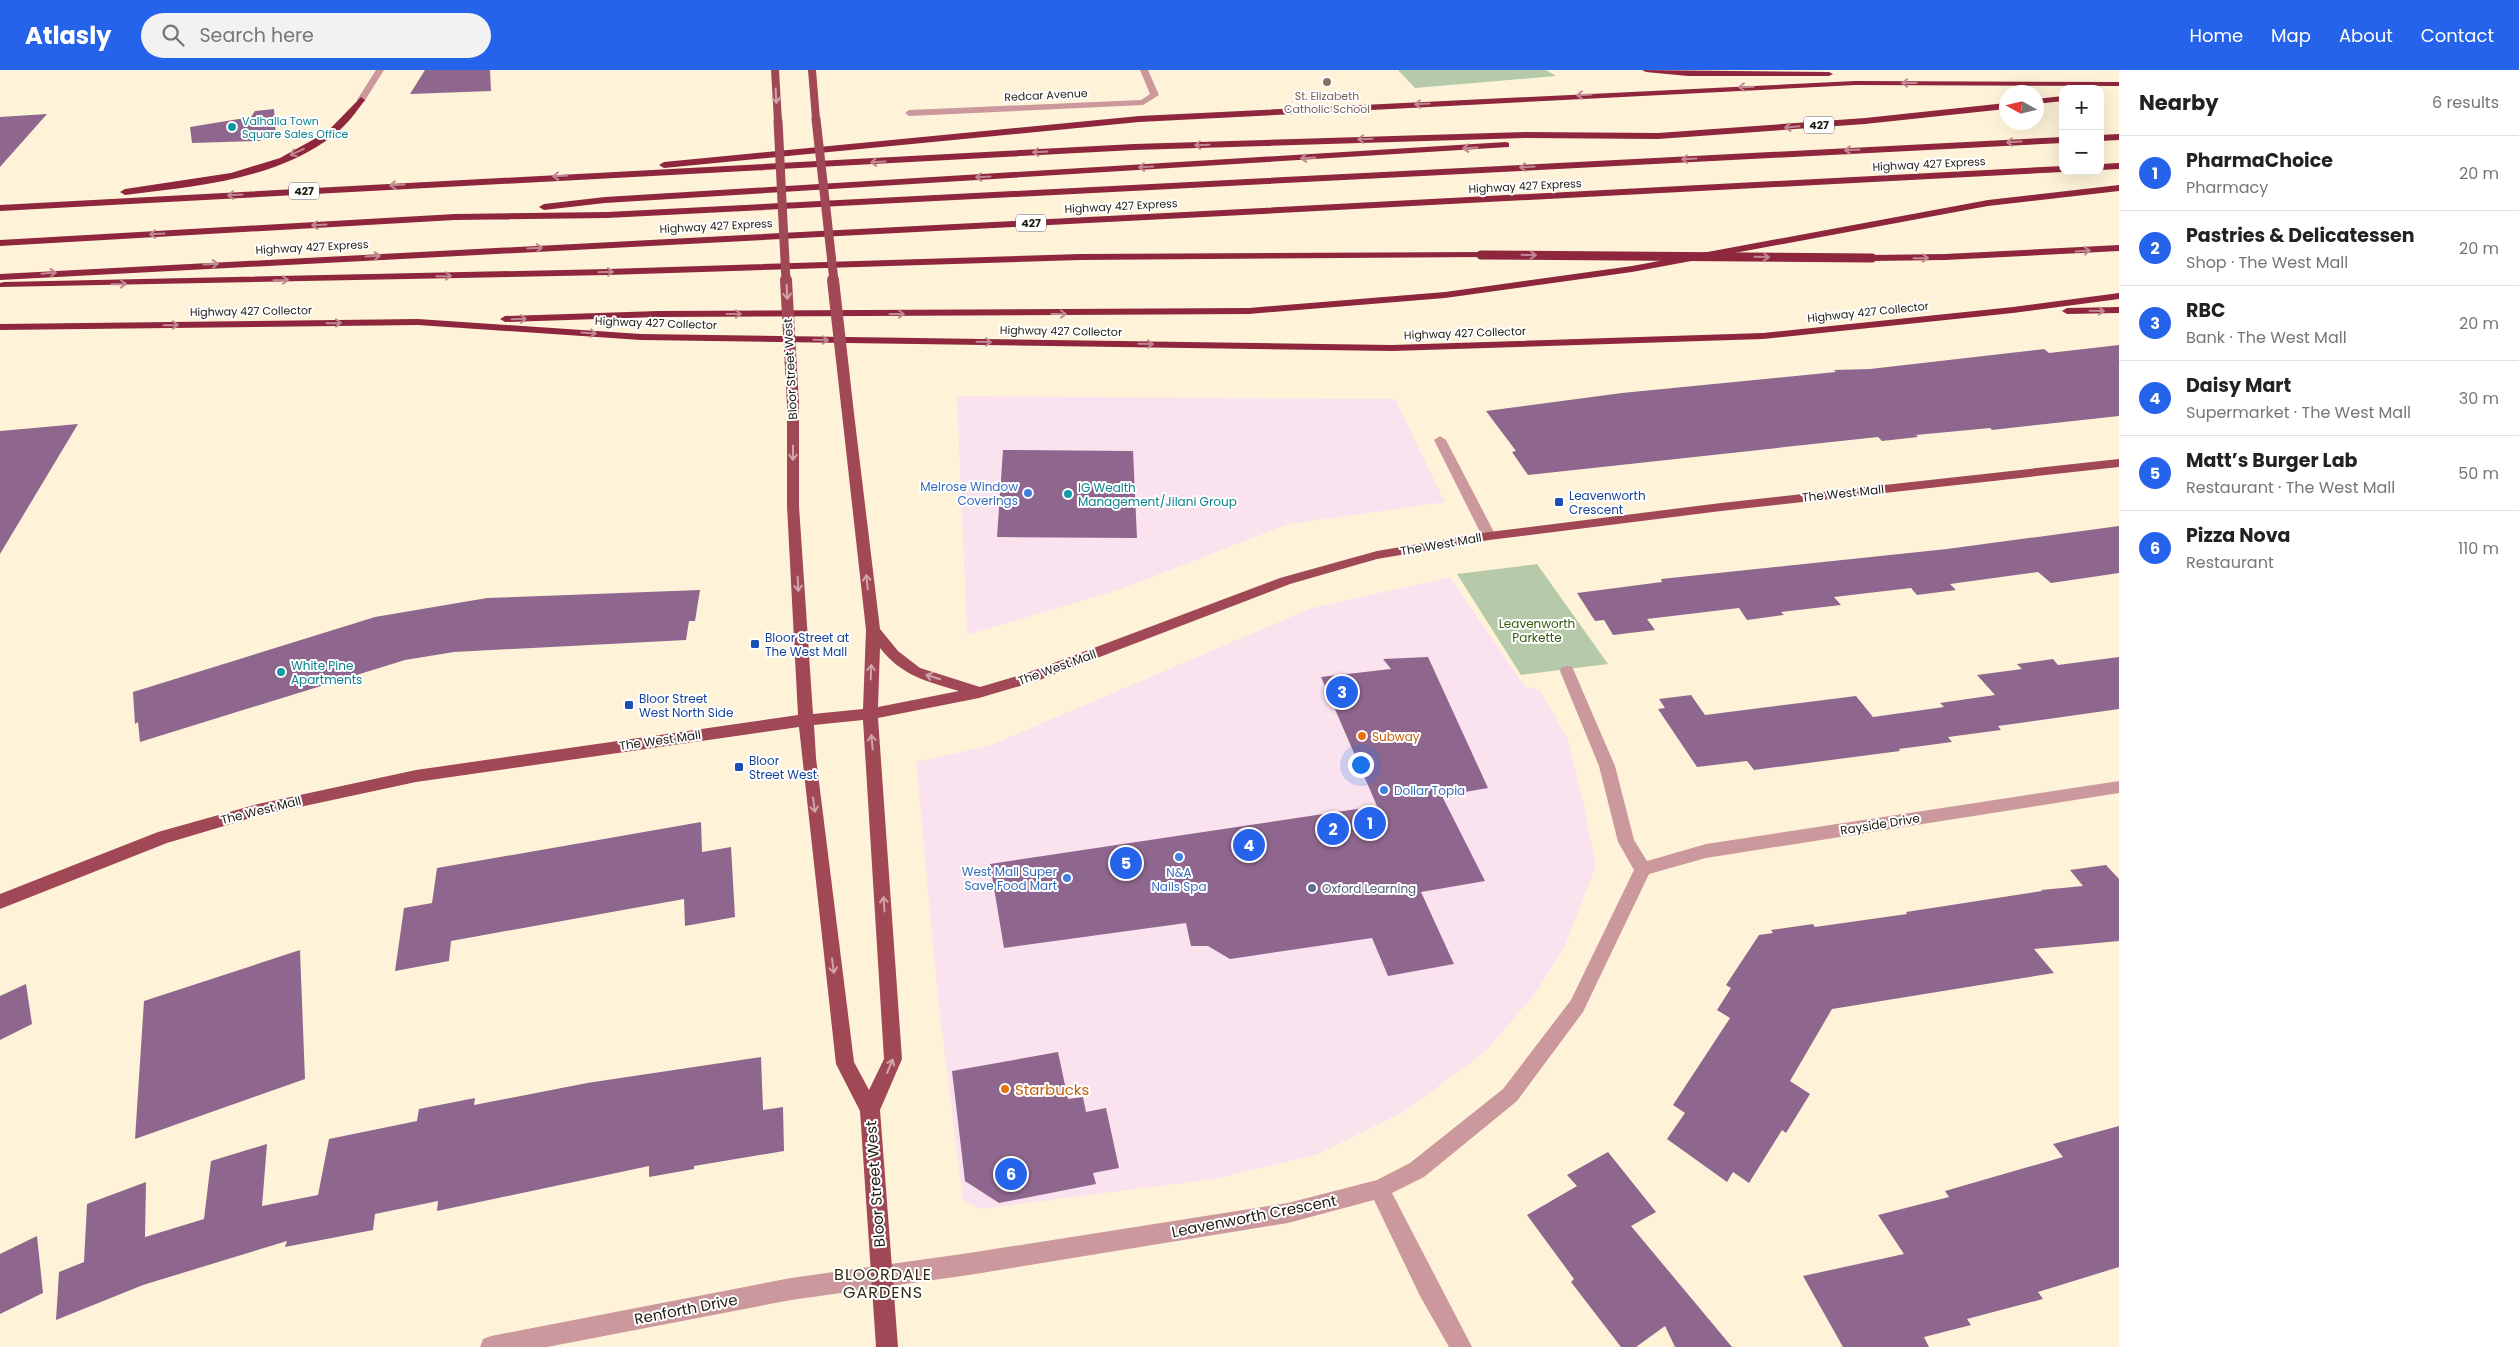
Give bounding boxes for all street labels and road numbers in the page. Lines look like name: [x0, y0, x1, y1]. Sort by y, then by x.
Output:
street label: Redcar Avenue: [1004, 85, 1088, 105]
road number: 427: [1804, 116, 1834, 134]
street label: Highway 427 Express: [1872, 153, 1986, 175]
street label: Highway 427 Express: [1468, 175, 1582, 197]
road number: 427: [289, 182, 319, 200]
street label: Highway 427 Express: [1064, 195, 1178, 217]
road number: 427: [1016, 214, 1046, 232]
street label: Highway 427 Express: [659, 215, 773, 237]
street label: Highway 427 Express: [255, 236, 369, 258]
street label: Highway 427 Collector: [1806, 298, 1930, 326]
street label: Highway 427 Collector: [190, 302, 312, 320]
street label: Highway 427 Collector: [595, 313, 717, 333]
street label: Bloor Street West: [779, 318, 801, 420]
street label: Highway 427 Collector: [1000, 322, 1122, 340]
street label: Highway 427 Collector: [1404, 323, 1526, 343]
street label: The West Mall: [1801, 480, 1885, 506]
street label: The West Mall: [1399, 528, 1483, 560]
street label: The West Mall: [1015, 645, 1099, 689]
street label: The West Mall: [618, 726, 702, 754]
street label: The West Mall: [219, 792, 303, 828]
street label: Rayside Drive: [1839, 809, 1921, 839]
street label: Bloor Street West: [860, 1120, 890, 1248]
street label: Leavenworth Crescent: [1170, 1190, 1338, 1242]
street label: Renforth Drive: [633, 1289, 739, 1329]

